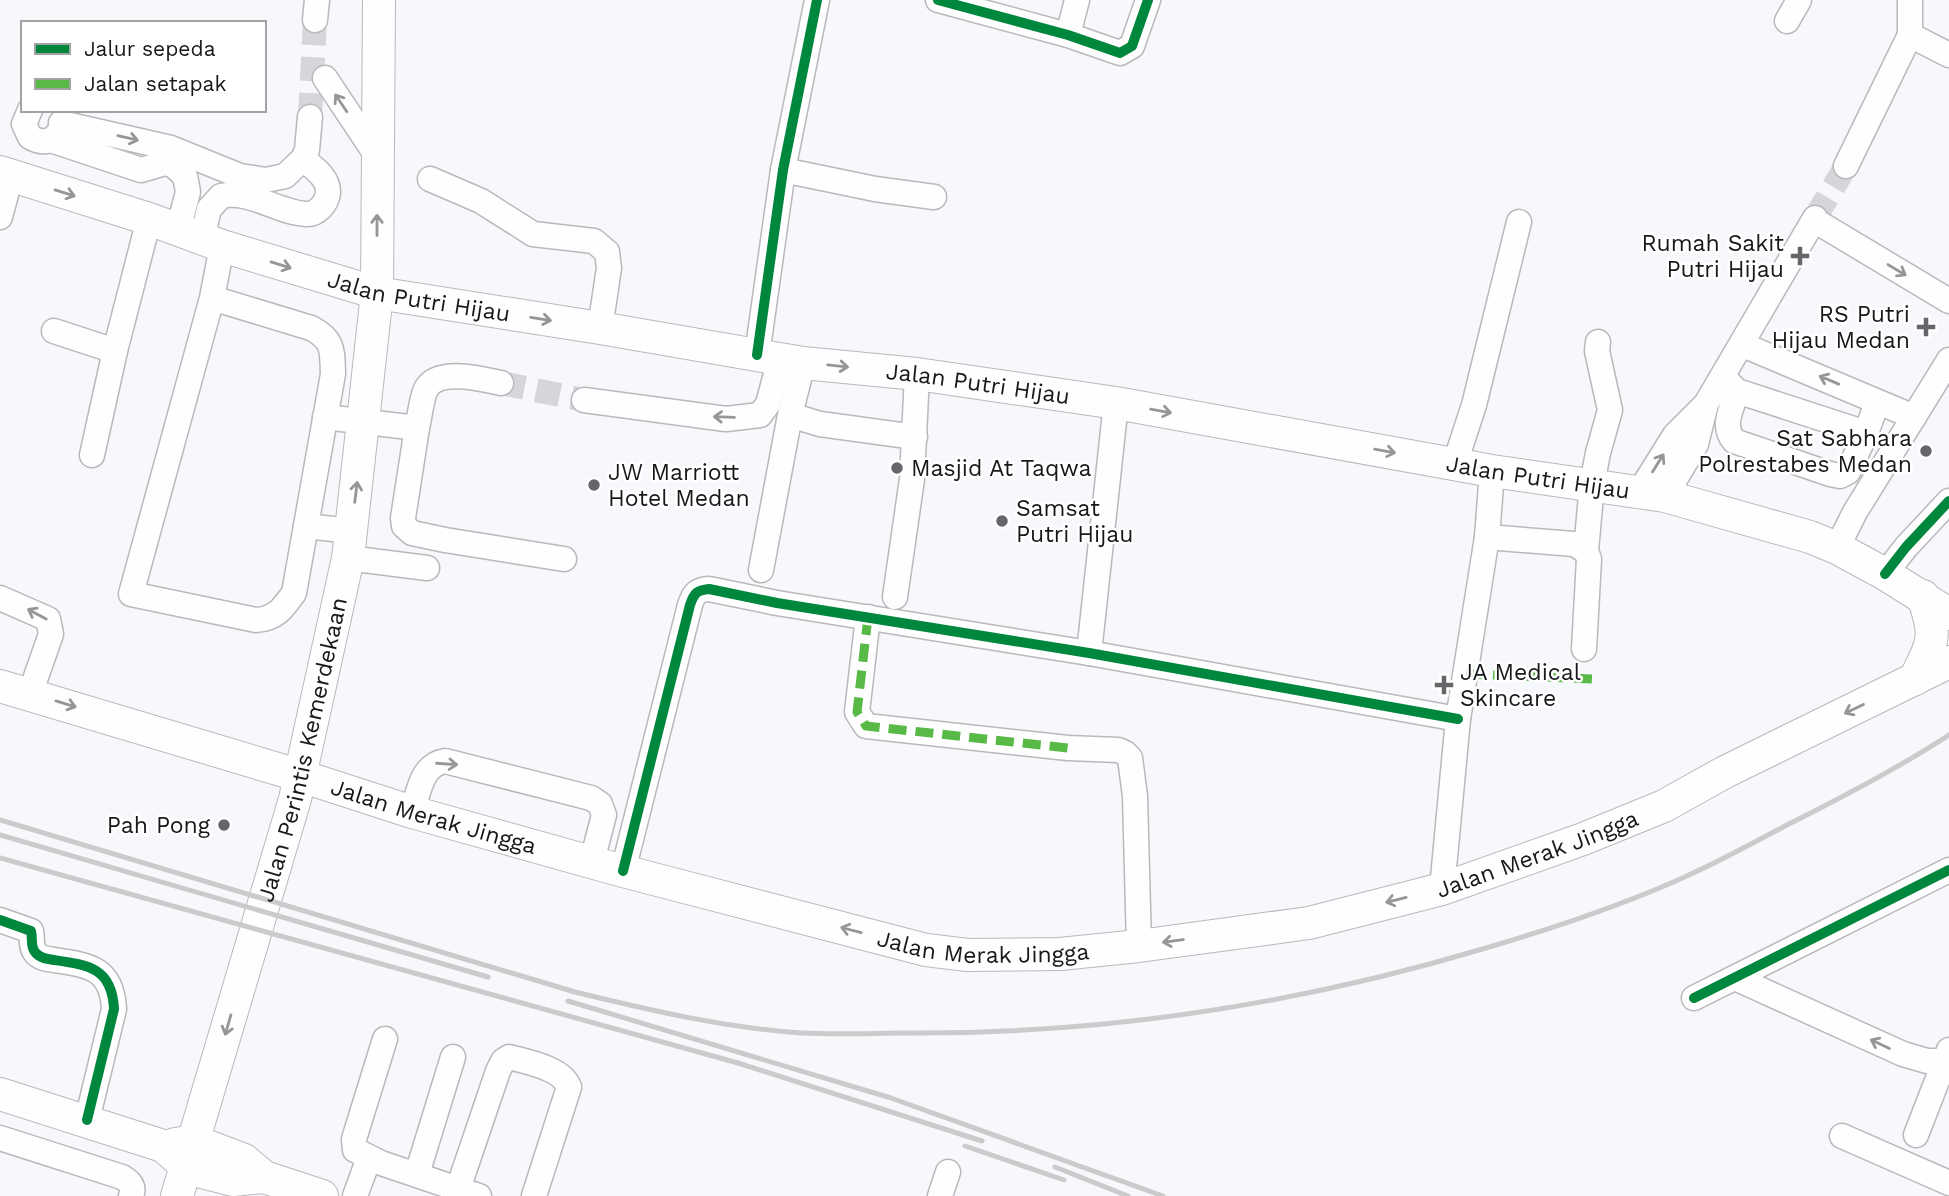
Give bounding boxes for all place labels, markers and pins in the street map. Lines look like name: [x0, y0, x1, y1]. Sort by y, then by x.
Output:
place label: Rumah Sakit Putri Hijau: [1641, 230, 1784, 283]
marker: Rumah Sakit Putri Hijau: [1790, 246, 1810, 266]
place label: RS Putri Hijau Medan: [1771, 301, 1910, 354]
marker: RS Putri Hijau Medan: [1916, 317, 1936, 337]
place label: Sat Sabhara Polrestabes Medan: [1698, 425, 1912, 478]
marker: Sat Sabhara Polrestabes Medan: [1918, 443, 1934, 459]
place label: Masjid At Taqwa: [911, 455, 1091, 482]
place label: JW Marriott Hotel Medan: [608, 459, 750, 512]
marker: Masjid At Taqwa: [889, 460, 905, 476]
marker: JW Marriott Hotel Medan: [586, 477, 602, 493]
place label: Samsat Putri Hijau: [1016, 495, 1134, 548]
marker: Samsat Putri Hijau: [994, 513, 1010, 529]
place label: JA Medical Skincare: [1460, 659, 1581, 712]
marker: JA Medical Skincare: [1434, 675, 1454, 695]
place label: Pah Pong: [107, 812, 211, 839]
marker: Pah Pong: [216, 817, 232, 833]

